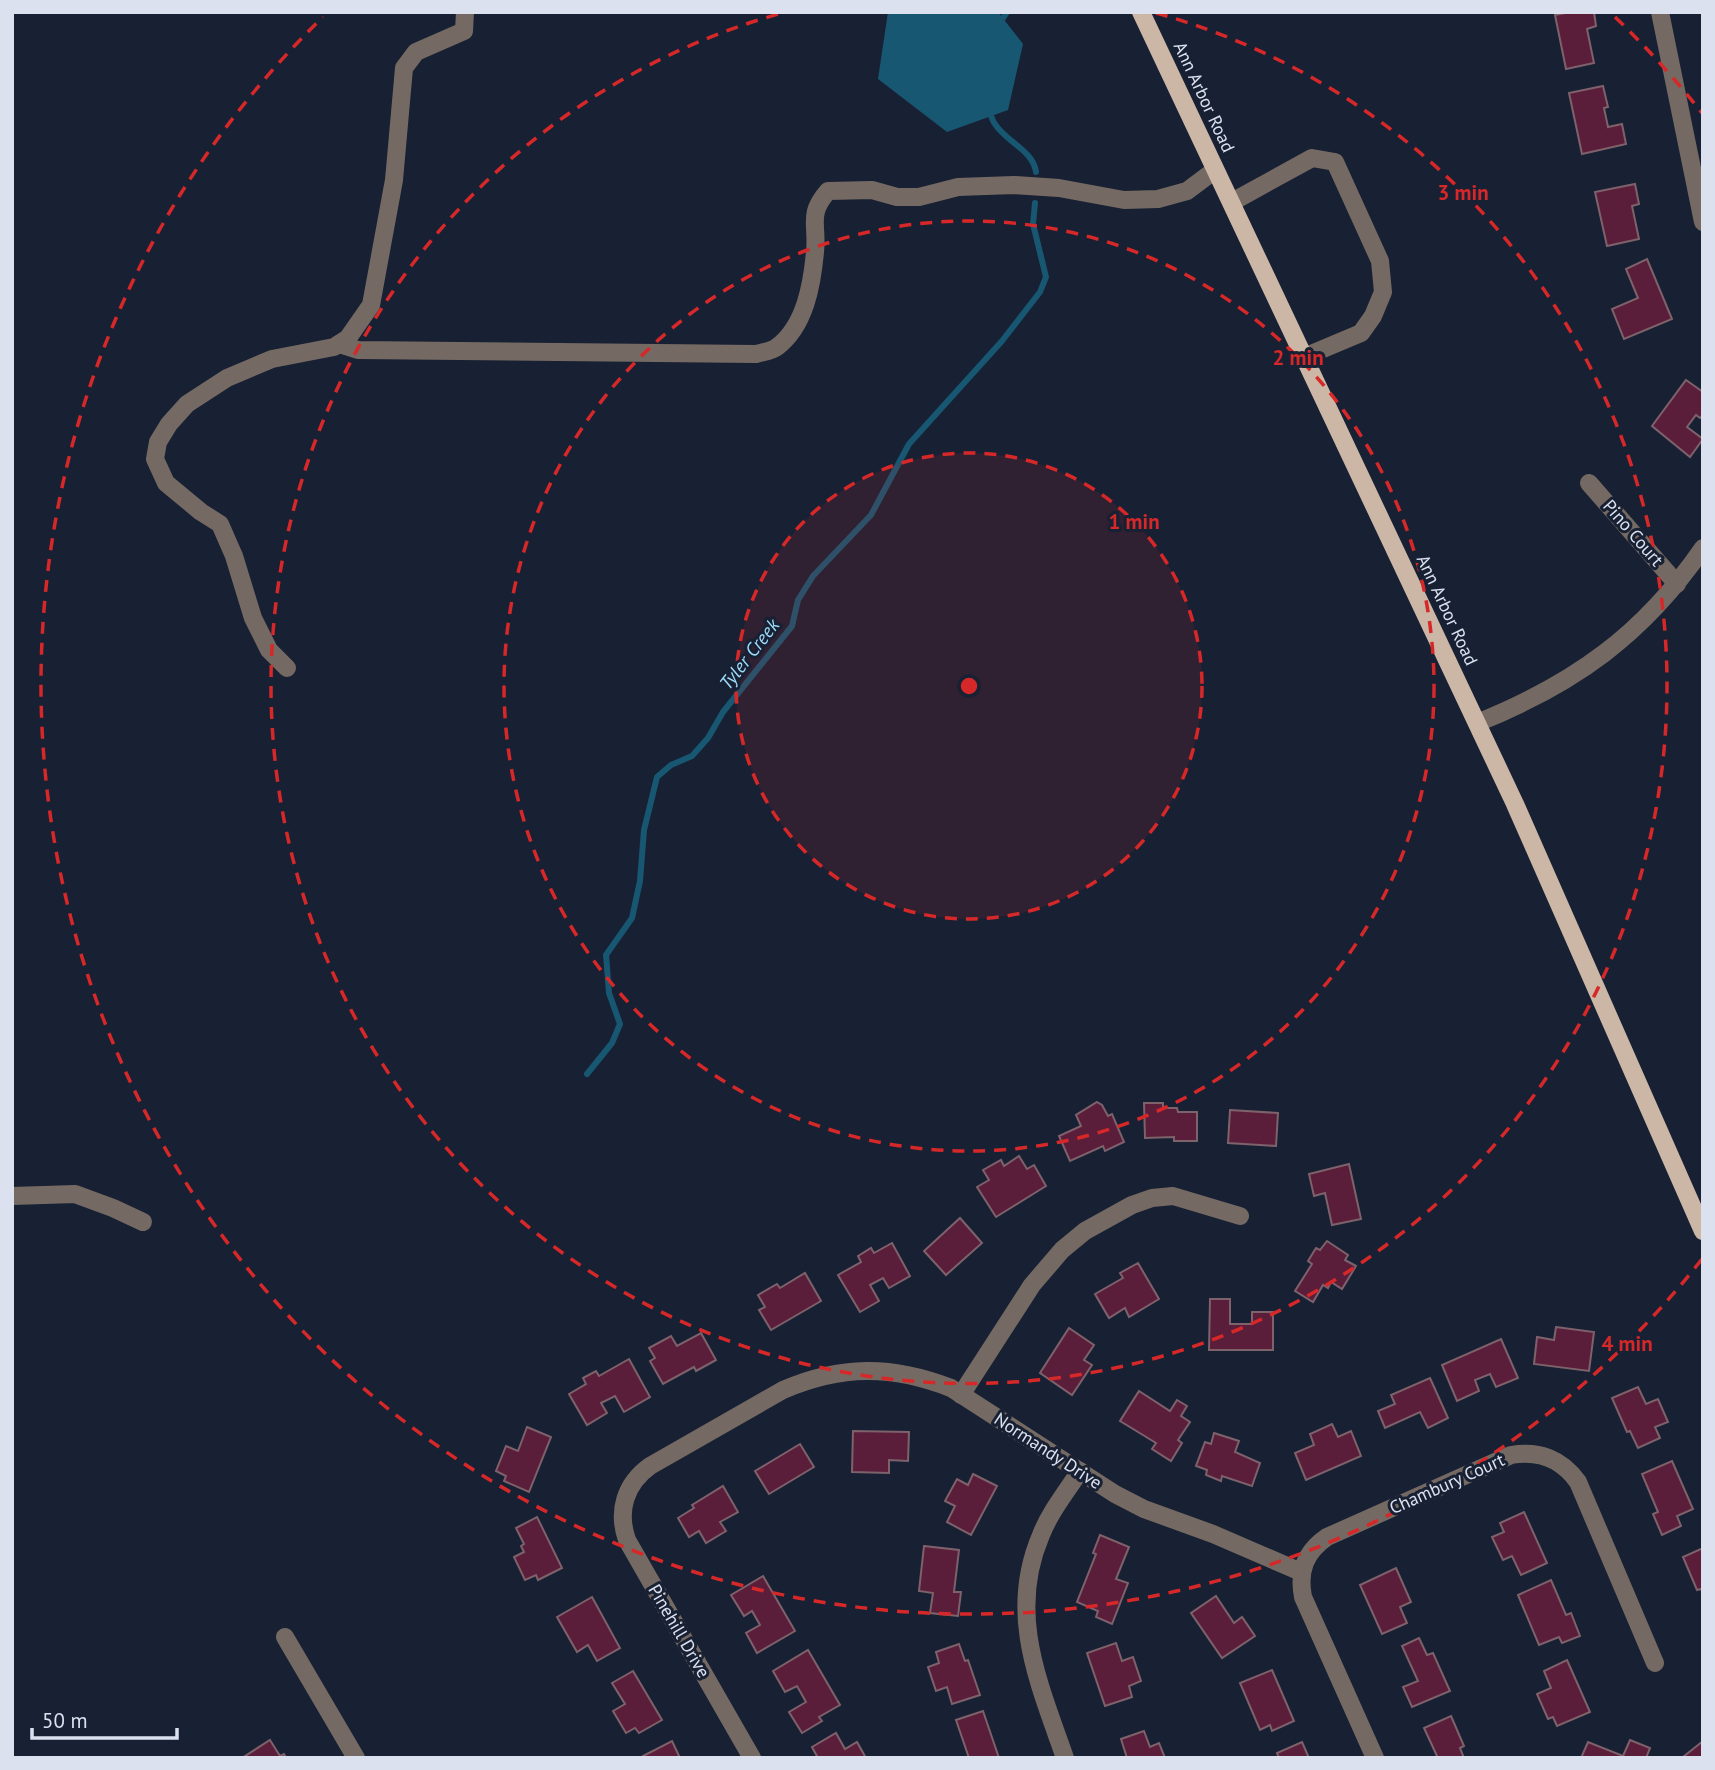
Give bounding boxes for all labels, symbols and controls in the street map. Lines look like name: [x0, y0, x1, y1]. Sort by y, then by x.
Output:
street label: Ann Arbor Road: [1169, 38, 1240, 156]
text: 3 min: [1437, 179, 1489, 206]
text: 2 min: [1272, 344, 1324, 371]
street label: Pino Court: [1598, 495, 1669, 571]
text: 1 min: [1108, 508, 1160, 535]
street label: Ann Arbor Road: [1412, 551, 1483, 669]
water label: Tyler Creek: [714, 613, 785, 694]
centre of rings: [957, 674, 981, 698]
text: 4 min: [1601, 1330, 1653, 1357]
street label: Normandy Drive: [990, 1407, 1106, 1494]
street label: Chambury Court: [1386, 1448, 1508, 1519]
street label: Pinehill Drive: [643, 1580, 715, 1682]
scale bar: [32, 1696, 177, 1740]
text: 50 m: [42, 1707, 88, 1734]

